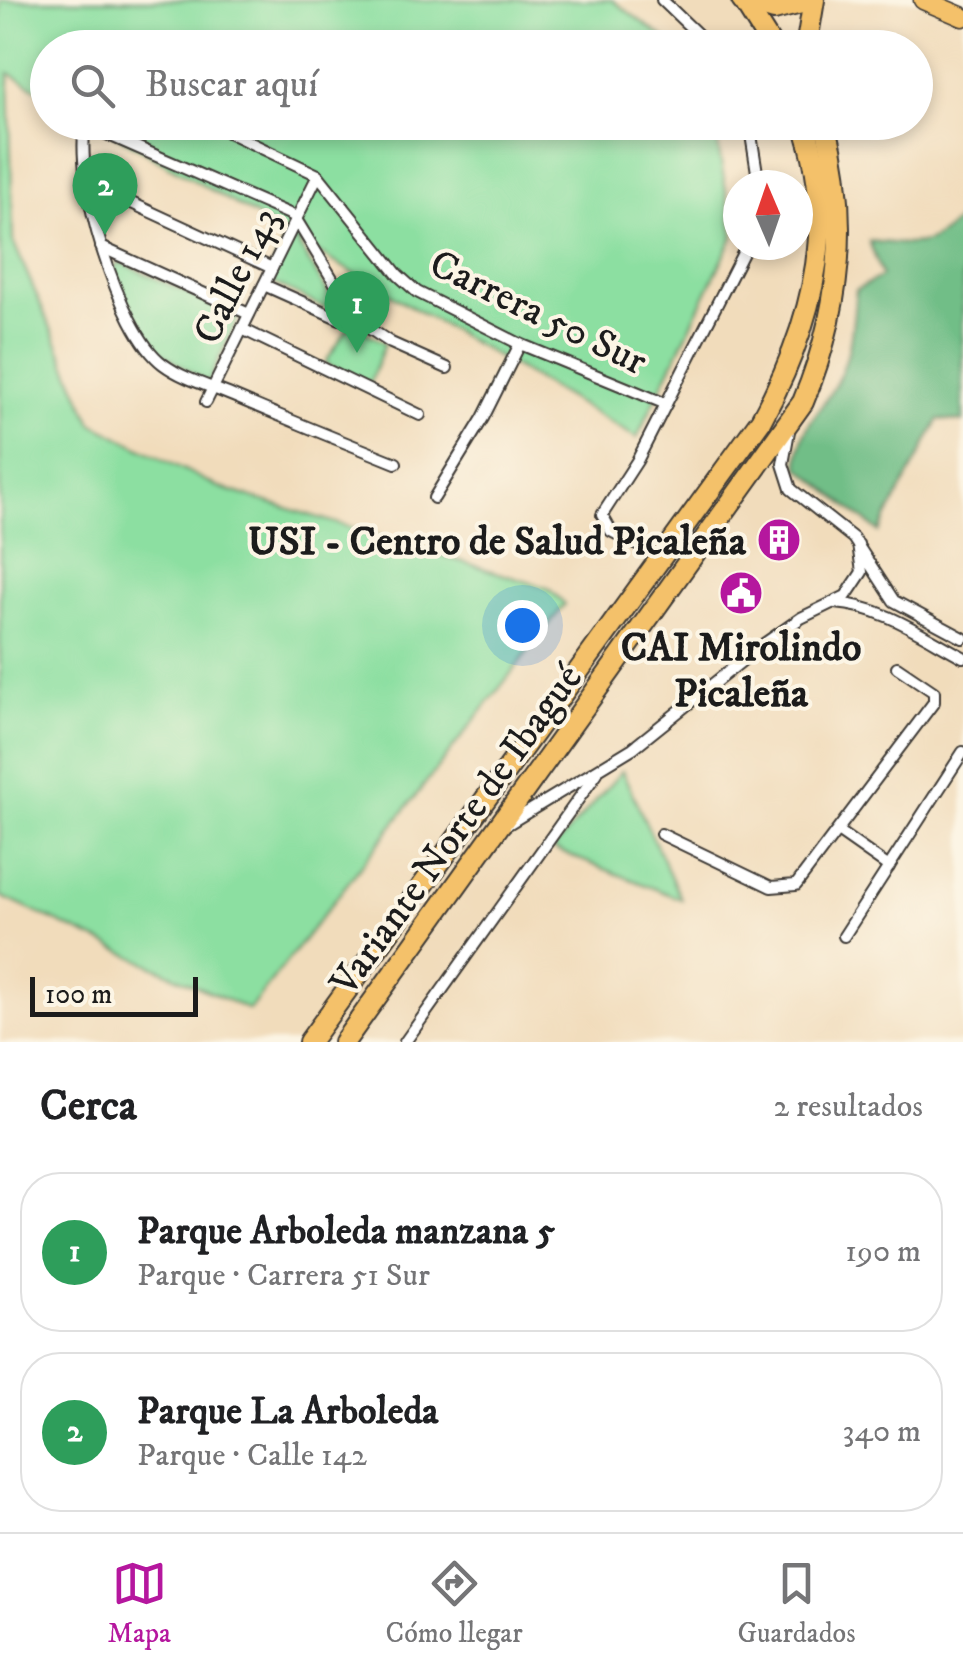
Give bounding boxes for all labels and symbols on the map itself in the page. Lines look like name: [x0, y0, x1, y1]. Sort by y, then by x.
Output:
pin: 2: [72, 152, 138, 235]
north arrow: [723, 170, 813, 260]
street label: Calle 143: [183, 200, 292, 353]
street label: Carrera 50 Sur: [421, 240, 655, 388]
pin: 1: [324, 270, 390, 353]
building icon: USI - Centro de Salud Picaleña: [756, 517, 802, 563]
place label: USI - Centro de Salud Picaleña: [248, 518, 747, 568]
public building icon: CAI Mirolindo Picaleña: [718, 570, 764, 616]
your location: [497, 600, 548, 651]
place label: CAI Mirolindo Picaleña: [621, 624, 861, 720]
street label: Variante Norte de Ibagué: [320, 655, 595, 1007]
scale bar: [30, 972, 198, 1016]

